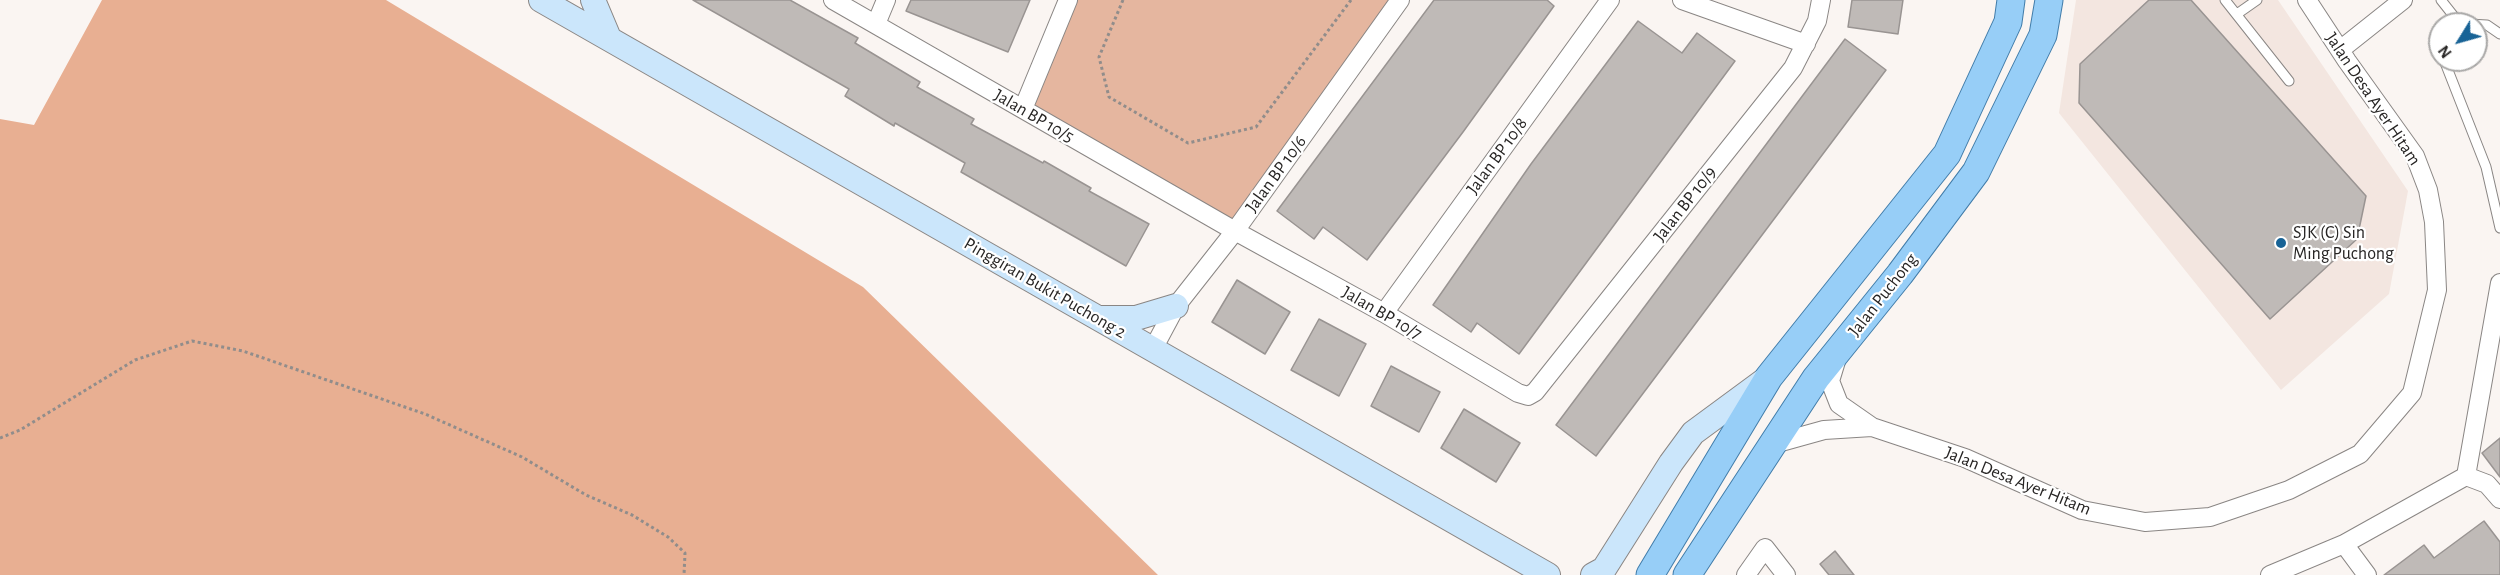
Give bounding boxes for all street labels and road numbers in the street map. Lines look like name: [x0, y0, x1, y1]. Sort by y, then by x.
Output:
street label: Jalan Desa Ayer Hitam: [2320, 28, 2426, 170]
street label: Jalan BP 10/5: [990, 84, 1078, 148]
street label: Jalan BP 10/8: [1462, 113, 1532, 199]
street label: Jalan BP 10/6: [1241, 131, 1311, 217]
street label: Jalan BP 10/9: [1649, 162, 1721, 246]
street label: Pinggiran Bukit Puchong 2: [960, 233, 1130, 343]
street label: Jalan Puchong: [1844, 249, 1922, 341]
street label: Jalan BP 10/7: [1338, 281, 1426, 345]
street label: Jalan Desa Ayer Hitam: [1942, 442, 2094, 520]

